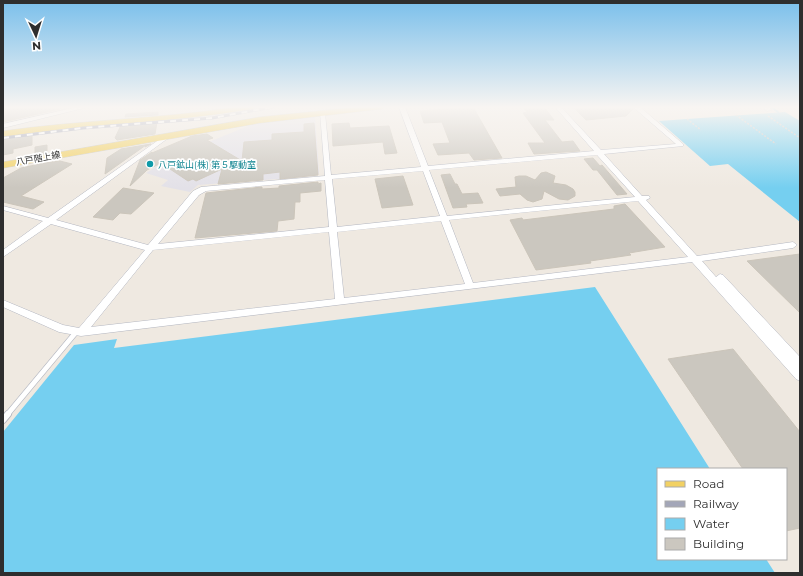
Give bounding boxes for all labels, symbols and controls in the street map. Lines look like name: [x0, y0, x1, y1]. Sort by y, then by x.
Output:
north arrow: [16, 16, 56, 56]
text: N: [32, 39, 42, 53]
street label: 八戸階上線: [15, 149, 62, 167]
marker: 八戸鉱山(株) 第５駆動室: [145, 159, 155, 169]
place label: 八戸鉱山(株) 第５駆動室: [158, 159, 256, 170]
legend: [657, 468, 787, 560]
text: Road: [693, 476, 724, 491]
text: Railway: [693, 496, 739, 511]
text: Water: [693, 516, 730, 531]
text: Building: [693, 536, 744, 551]

